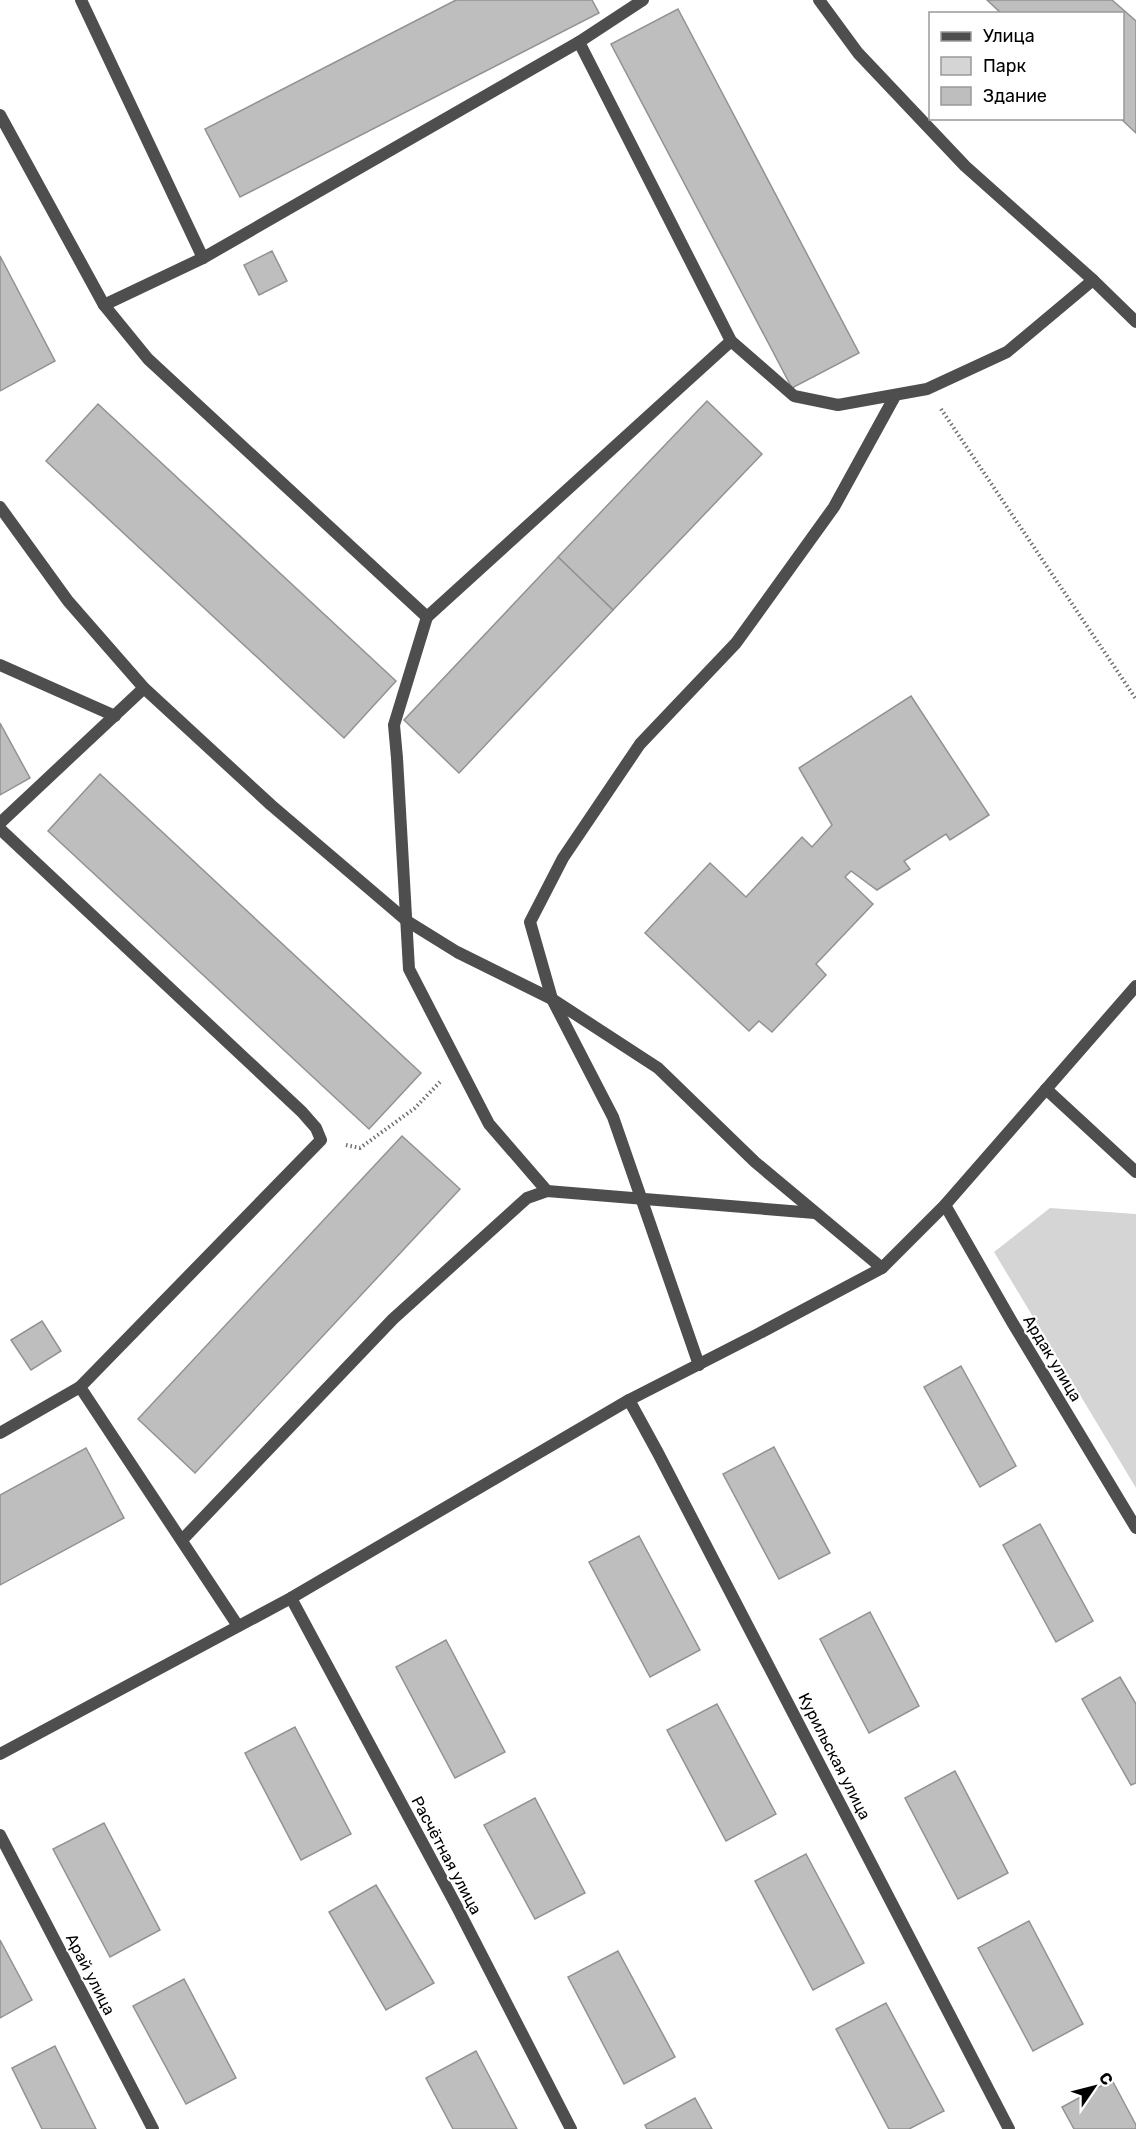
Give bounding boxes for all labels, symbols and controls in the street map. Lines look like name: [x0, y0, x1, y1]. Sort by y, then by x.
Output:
legend: [929, 12, 1124, 120]
text: Улица: [983, 25, 1035, 47]
text: Парк: [983, 55, 1027, 77]
text: Здание: [983, 85, 1047, 107]
street label: Ардак улица: [1019, 1312, 1086, 1405]
street label: Курильская улица: [794, 1690, 875, 1823]
street label: Расчётная улица: [407, 1793, 486, 1918]
street label: Арай улица: [62, 1930, 119, 2018]
north arrow: [1064, 2057, 1124, 2117]
text: С: [1095, 2069, 1117, 2089]

